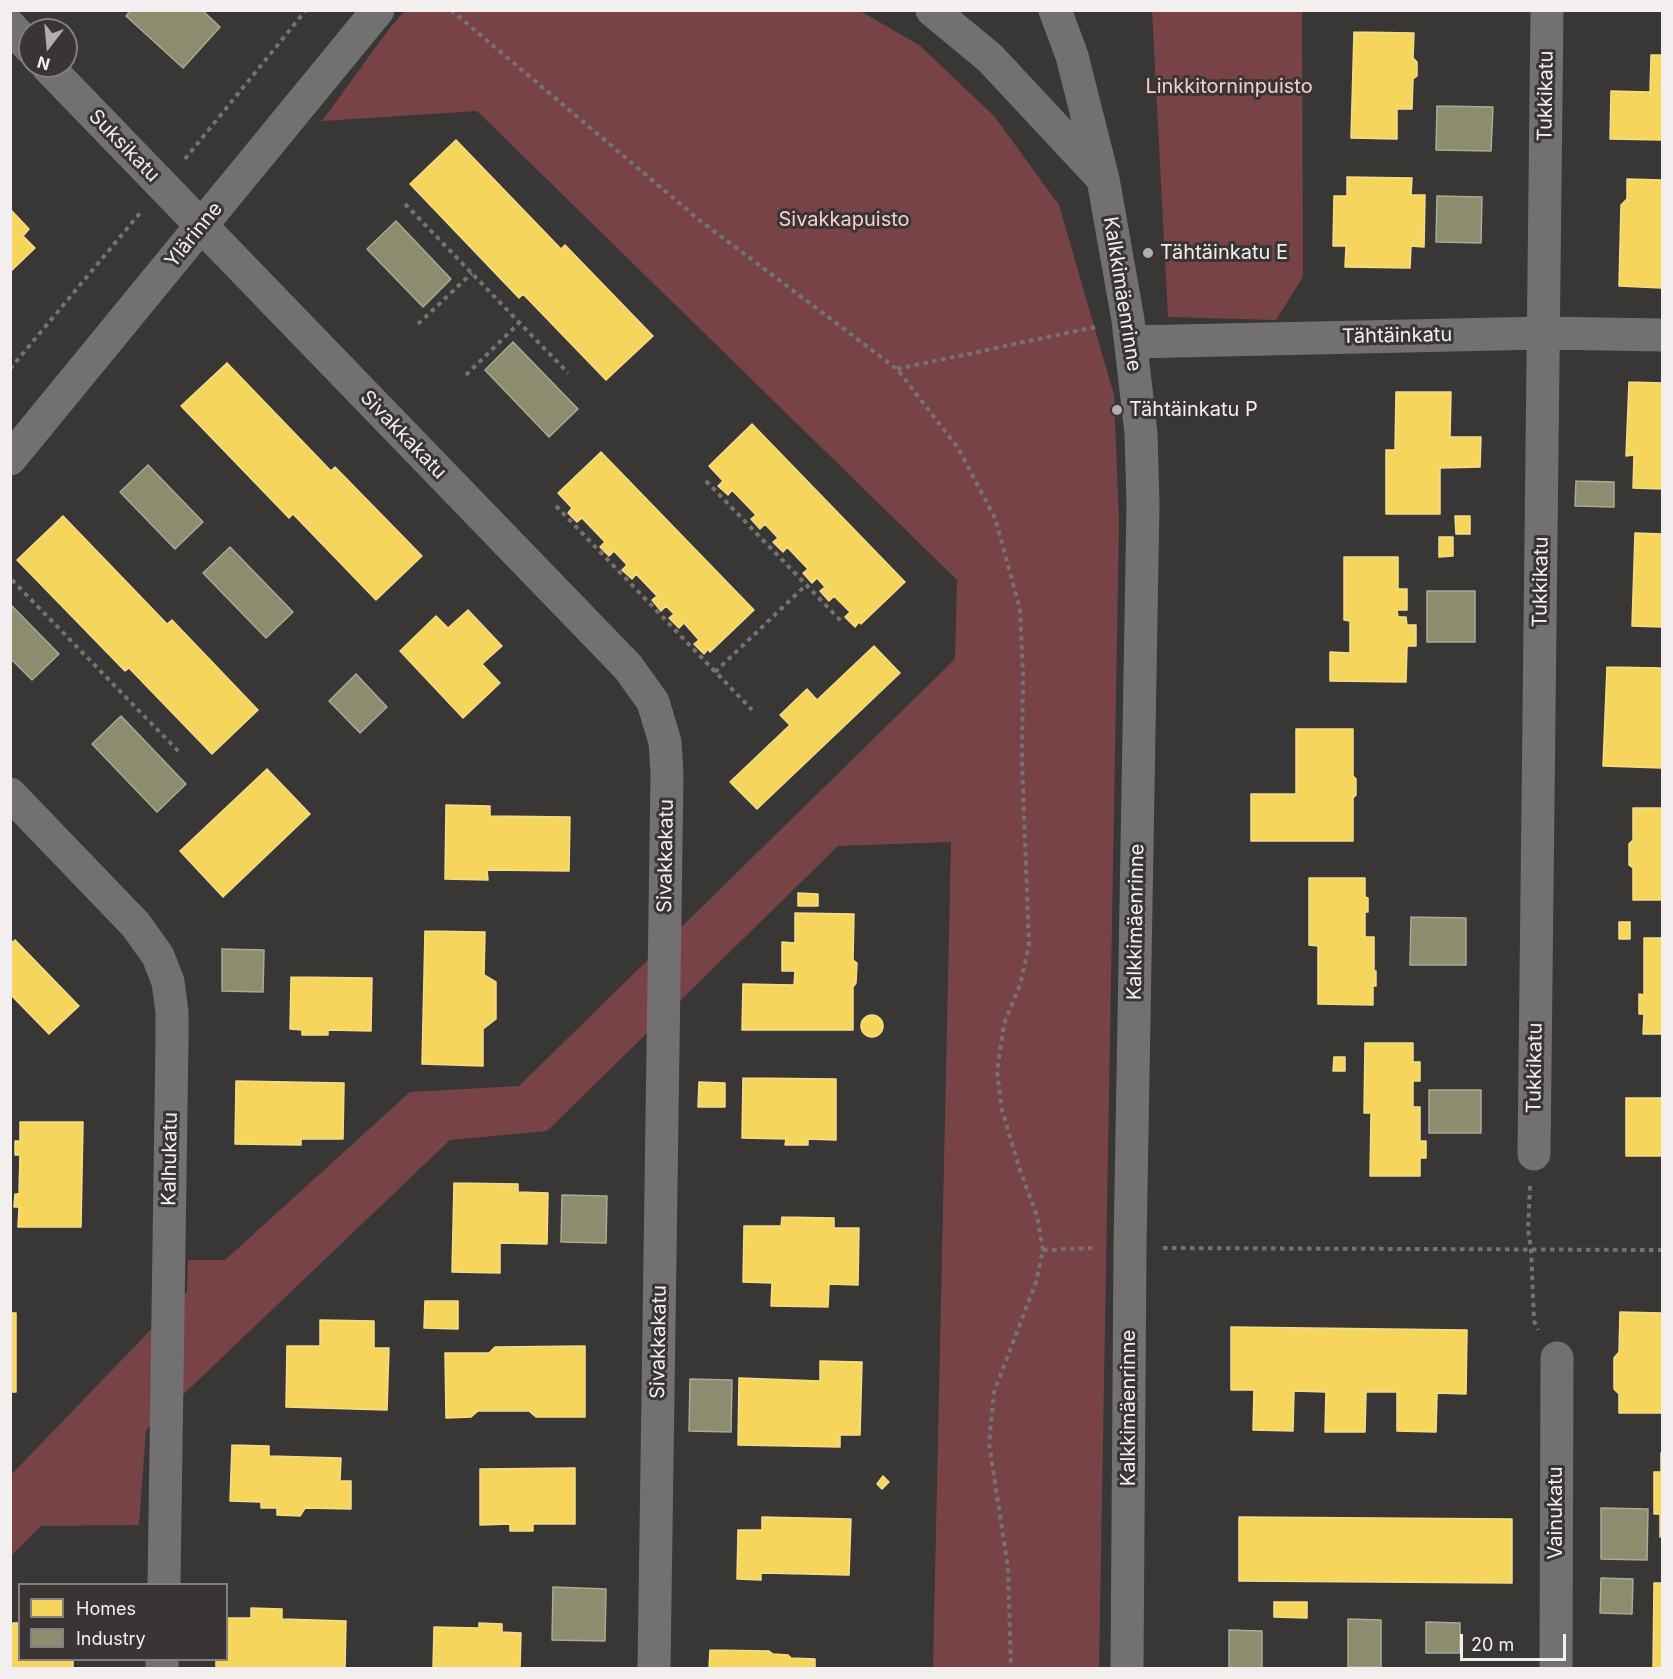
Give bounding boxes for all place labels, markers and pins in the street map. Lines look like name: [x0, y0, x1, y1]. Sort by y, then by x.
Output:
place label: Tähtäinkatu E: [1160, 241, 1288, 265]
marker: Tähtäinkatu E: [1141, 246, 1155, 260]
place label: Tähtäinkatu P: [1129, 398, 1258, 422]
marker: Tähtäinkatu P: [1110, 403, 1124, 417]

